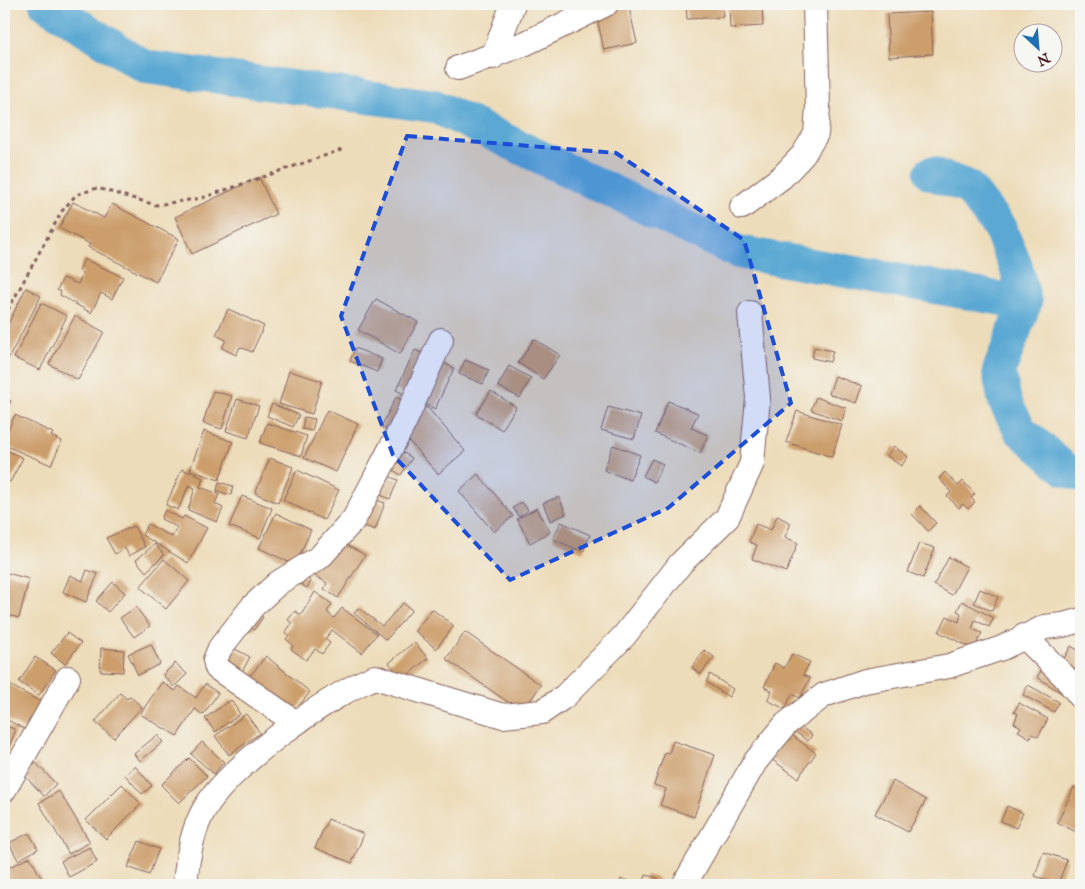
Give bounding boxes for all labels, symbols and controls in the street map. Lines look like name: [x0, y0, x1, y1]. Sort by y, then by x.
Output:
north arrow: [1012, 22, 1062, 72]
text: N: [1034, 48, 1054, 70]

